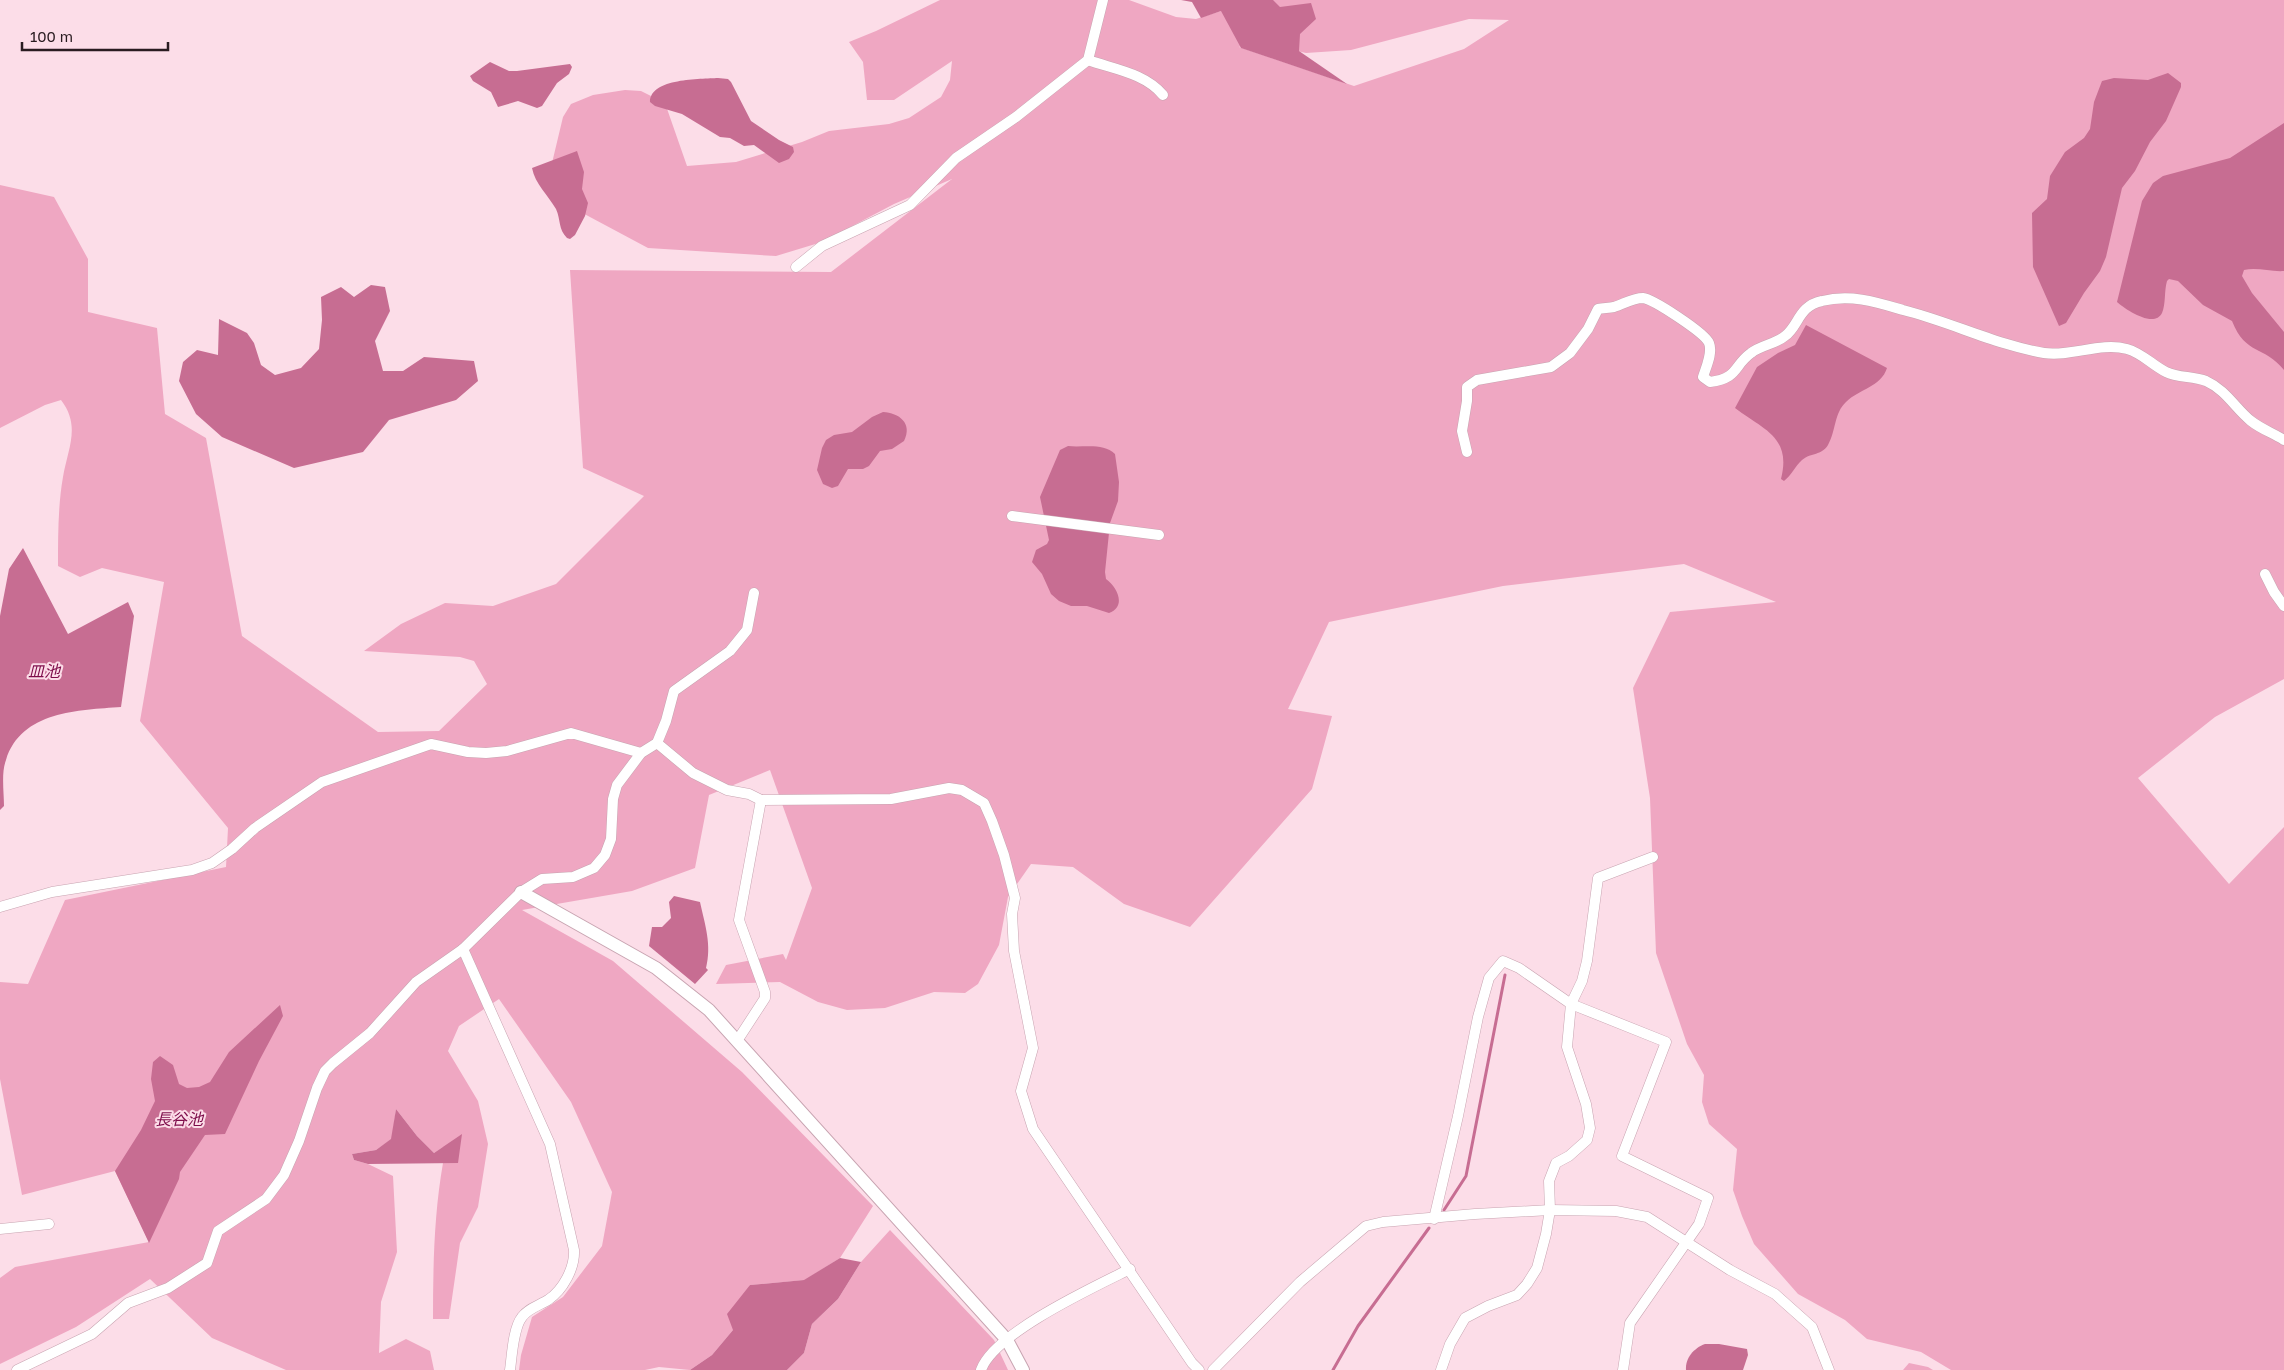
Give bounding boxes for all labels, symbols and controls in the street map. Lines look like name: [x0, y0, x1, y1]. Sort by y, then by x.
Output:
scale bar: [22, 20, 169, 52]
text: 100 m: [30, 27, 73, 45]
water label: 皿池: [28, 661, 62, 681]
water label: 長谷池: [155, 1109, 205, 1129]

